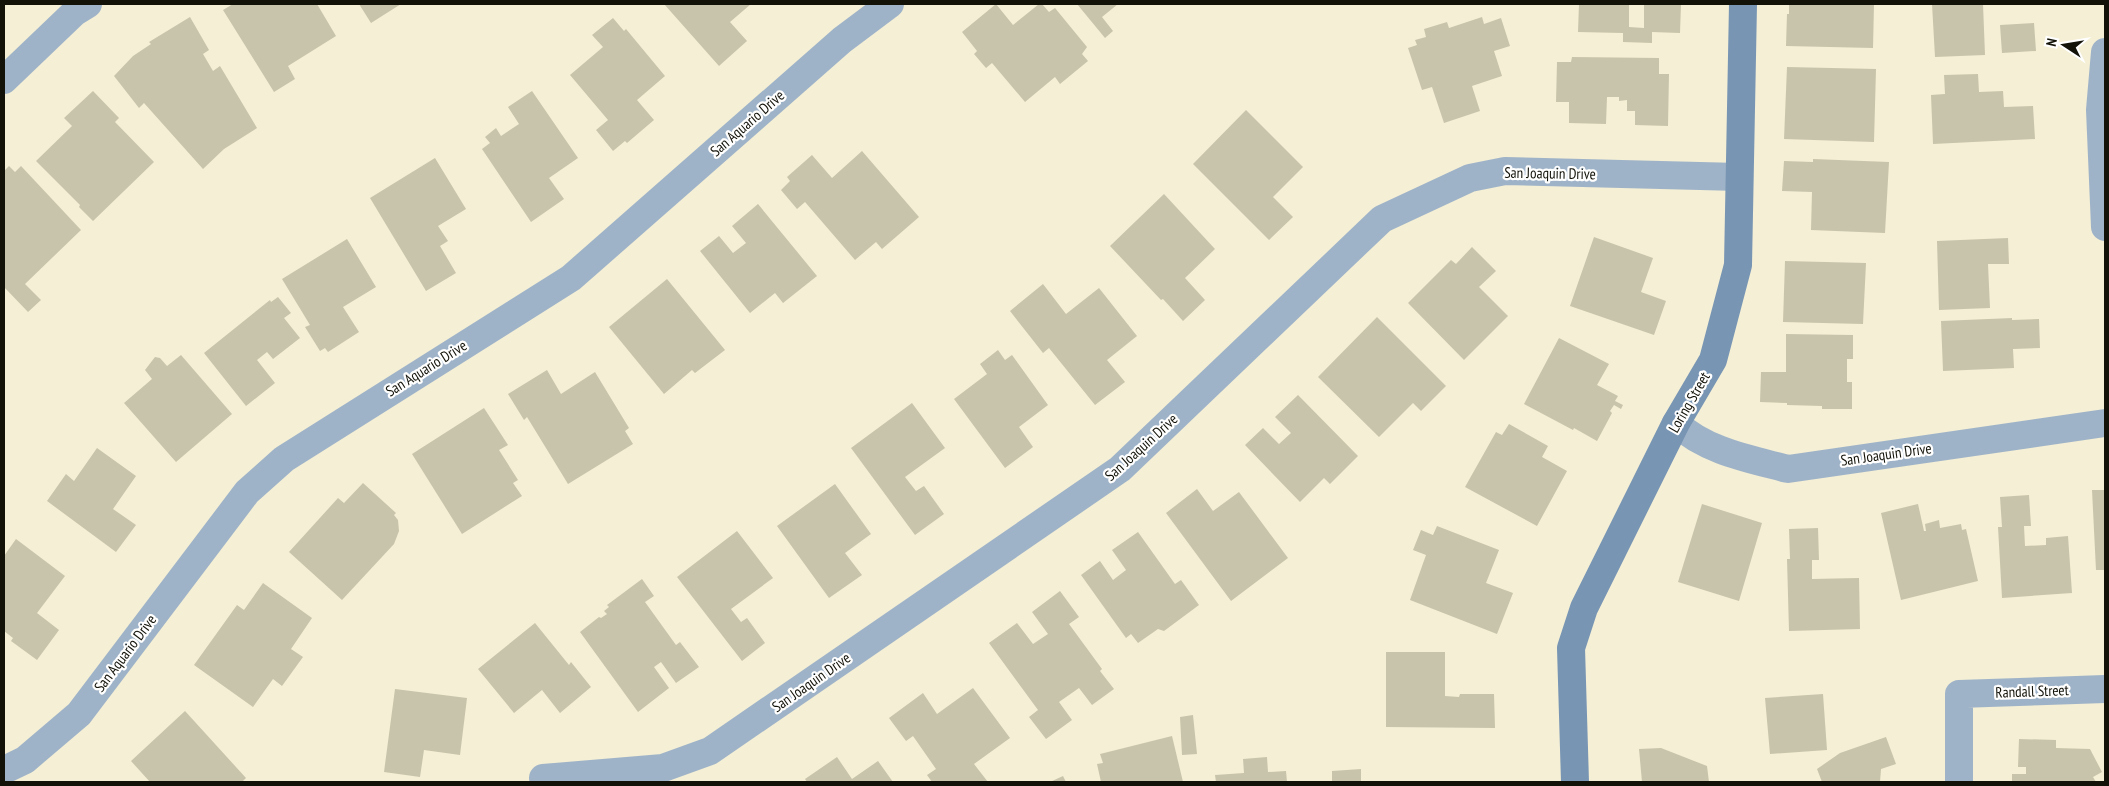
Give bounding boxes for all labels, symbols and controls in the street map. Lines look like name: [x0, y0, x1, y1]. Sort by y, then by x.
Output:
north arrow: [2039, 20, 2089, 70]
text: N: [2042, 37, 2061, 48]
street label: San Aquario Drive: [706, 86, 788, 160]
street label: San Joaquin Drive: [1504, 163, 1596, 183]
street label: San Aquario Drive: [382, 336, 470, 400]
street label: Loring Street: [1664, 368, 1714, 436]
street label: San Joaquin Drive: [1101, 409, 1181, 485]
street label: San Joaquin Drive: [1839, 438, 1933, 470]
street label: San Aquario Drive: [90, 611, 160, 695]
street label: San Joaquin Drive: [768, 648, 854, 716]
street label: Randall Street: [1995, 680, 2069, 702]

